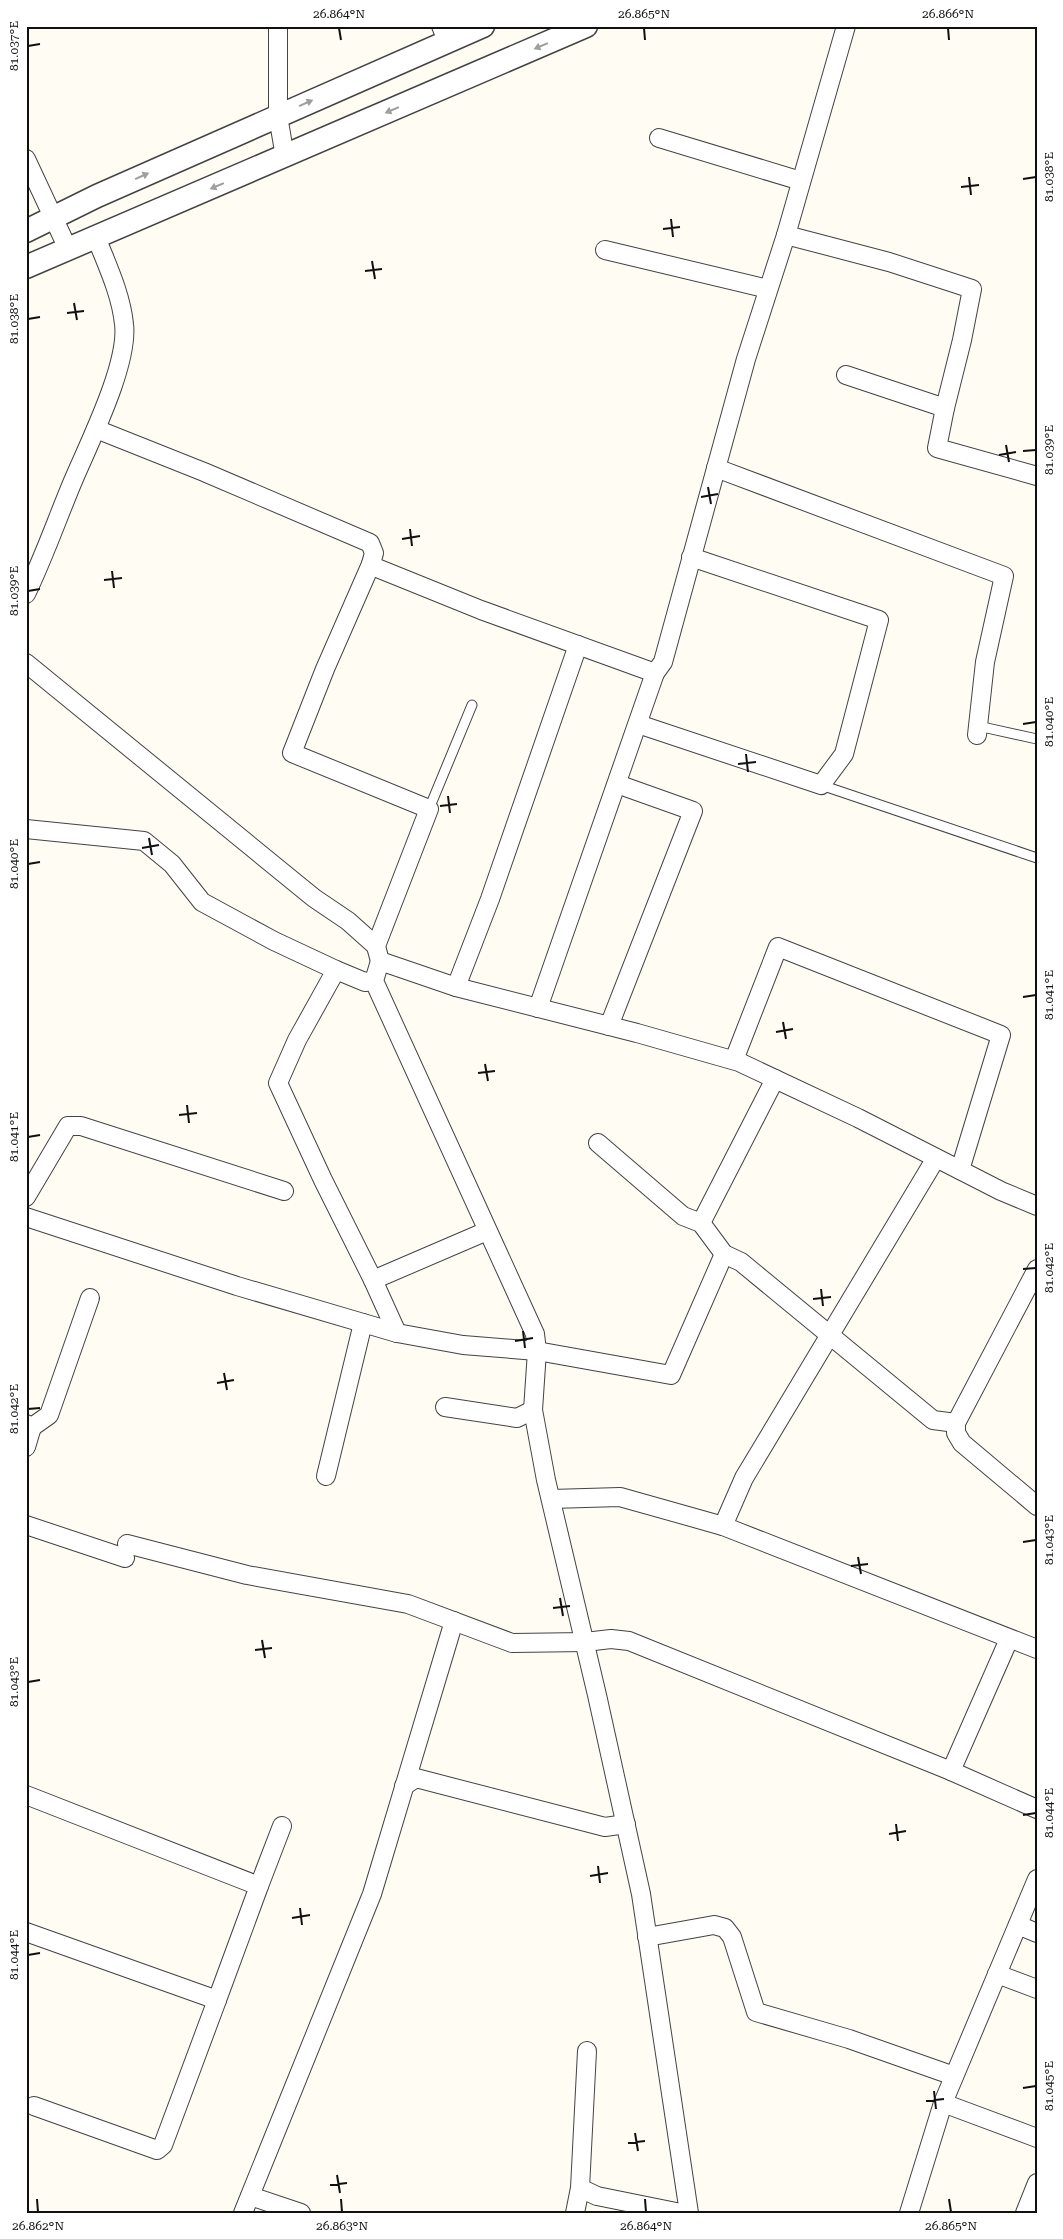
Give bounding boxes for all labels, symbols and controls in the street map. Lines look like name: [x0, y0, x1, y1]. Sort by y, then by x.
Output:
text: 26.864°N: [313, 7, 365, 21]
text: 26.865°N: [618, 7, 670, 21]
text: 26.866°N: [922, 7, 974, 21]
text: 81.037°E: [7, 21, 21, 71]
one-way arrow: [534, 42, 548, 50]
one-way arrow: [299, 98, 313, 106]
one-way arrow: [385, 107, 399, 115]
text: 81.038°E: [1042, 152, 1056, 202]
one-way arrow: [135, 172, 149, 180]
one-way arrow: [210, 182, 224, 190]
text: 81.038°E: [7, 294, 21, 344]
text: 81.039°E: [1042, 425, 1056, 475]
text: 81.039°E: [7, 566, 21, 616]
text: 81.040°E: [1042, 697, 1056, 747]
text: 81.040°E: [7, 839, 21, 889]
text: 81.041°E: [1042, 970, 1056, 1020]
text: 81.041°E: [7, 1112, 21, 1162]
text: 81.042°E: [1042, 1243, 1056, 1293]
text: 81.042°E: [7, 1384, 21, 1434]
text: 81.043°E: [1042, 1515, 1056, 1565]
text: 81.043°E: [7, 1657, 21, 1707]
text: 81.044°E: [1042, 1788, 1056, 1838]
text: 81.044°E: [7, 1930, 21, 1980]
text: 81.045°E: [1042, 2061, 1056, 2111]
text: 26.862°N: [12, 2219, 64, 2233]
text: 26.863°N: [316, 2219, 368, 2233]
text: 26.864°N: [620, 2219, 672, 2233]
text: 26.865°N: [925, 2219, 977, 2233]

